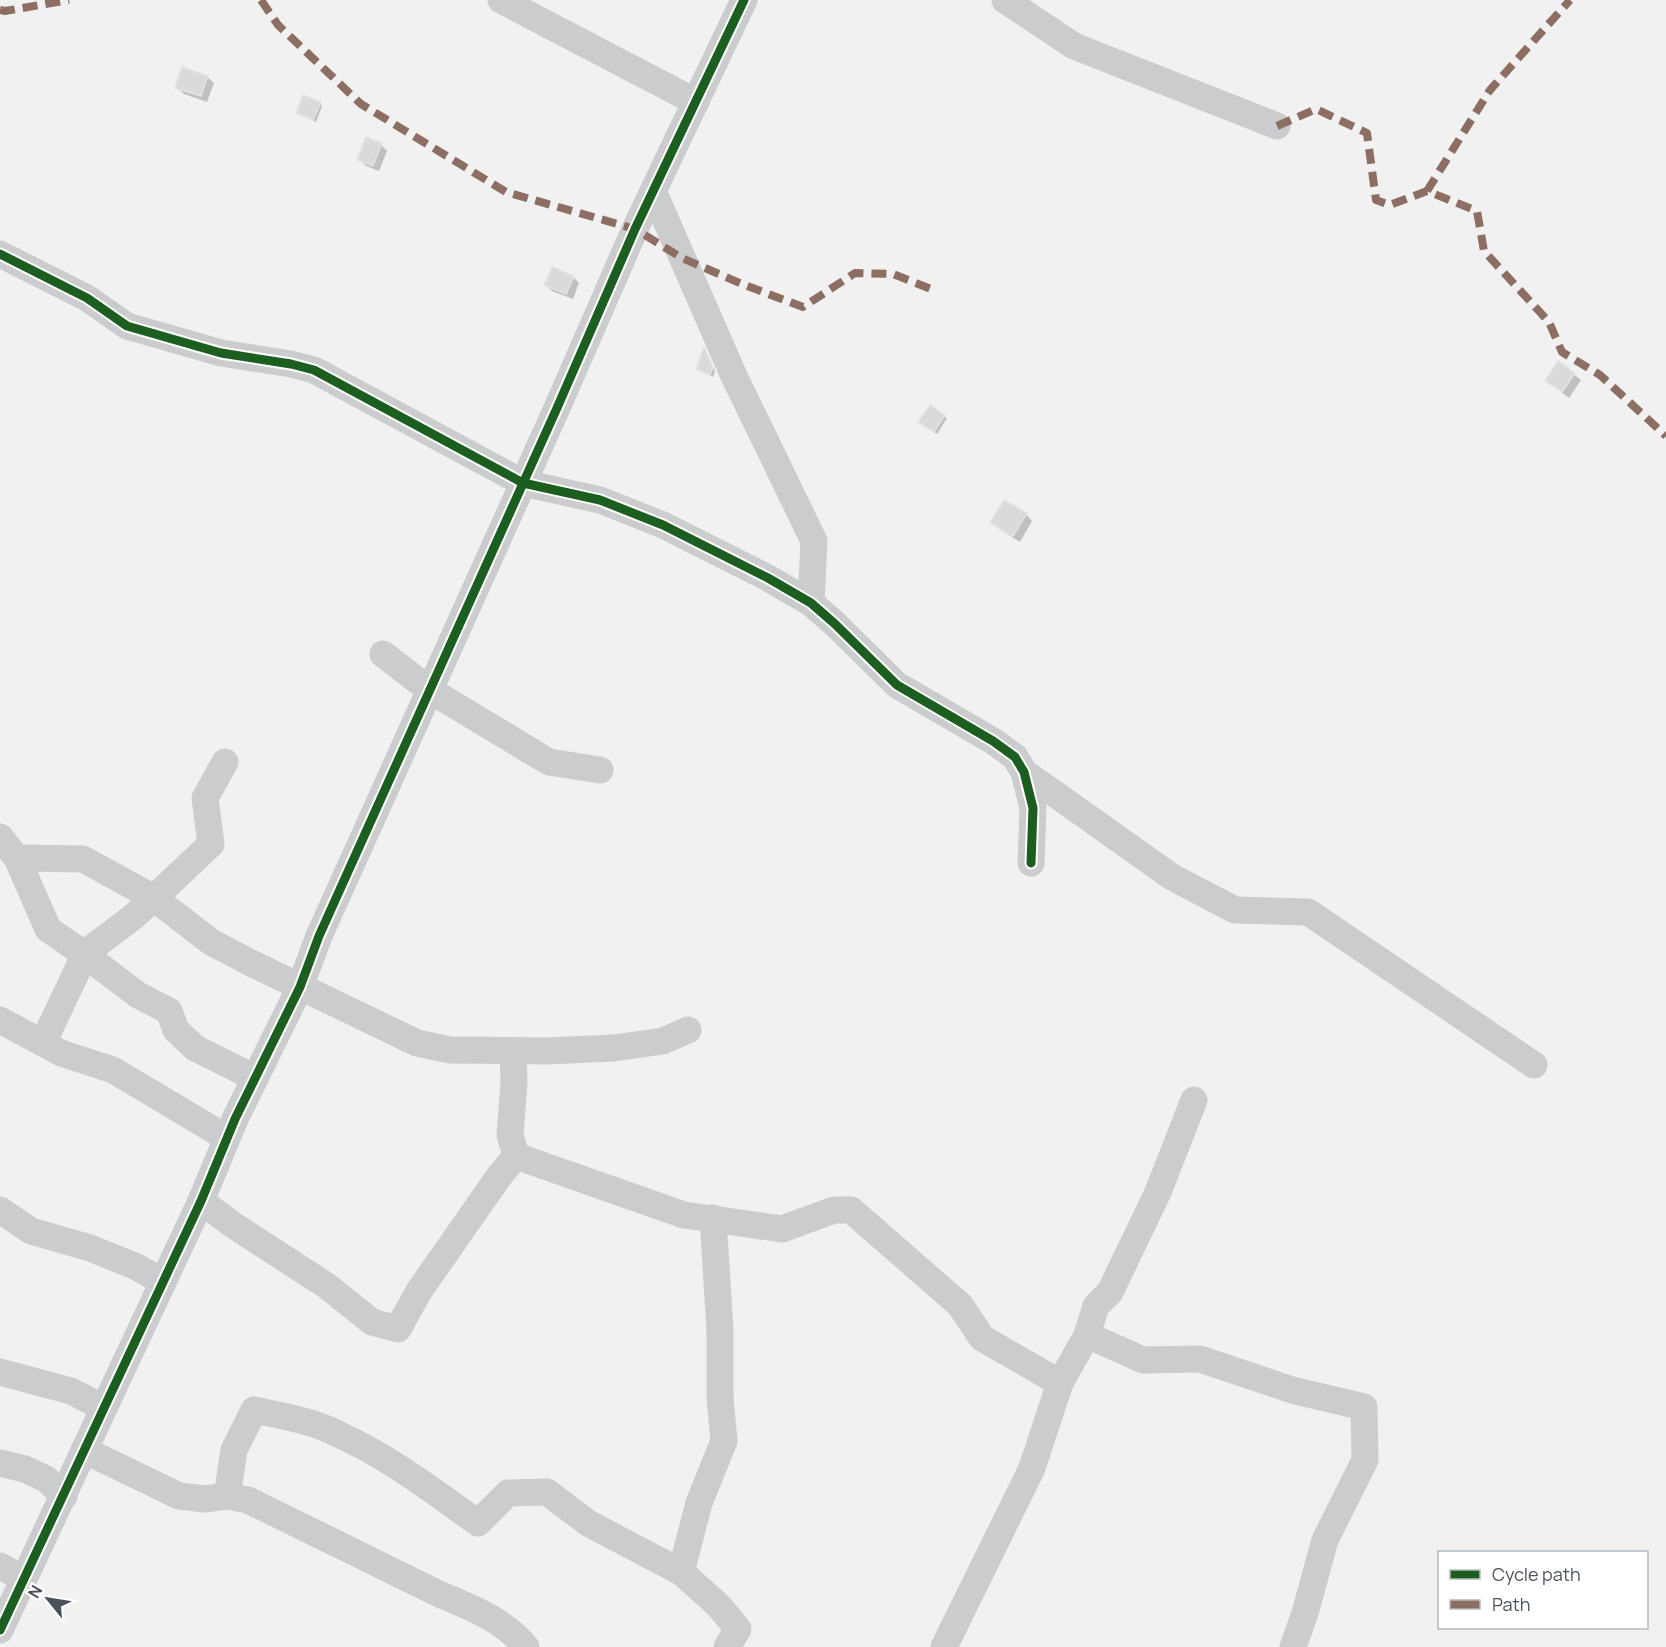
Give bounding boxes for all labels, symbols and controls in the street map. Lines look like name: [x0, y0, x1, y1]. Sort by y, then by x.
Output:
legend: [1438, 1551, 1648, 1629]
text: Cycle path: [1492, 1562, 1581, 1586]
north arrow: [18, 1569, 78, 1629]
text: N: [23, 1581, 47, 1602]
text: Path: [1492, 1592, 1530, 1616]

